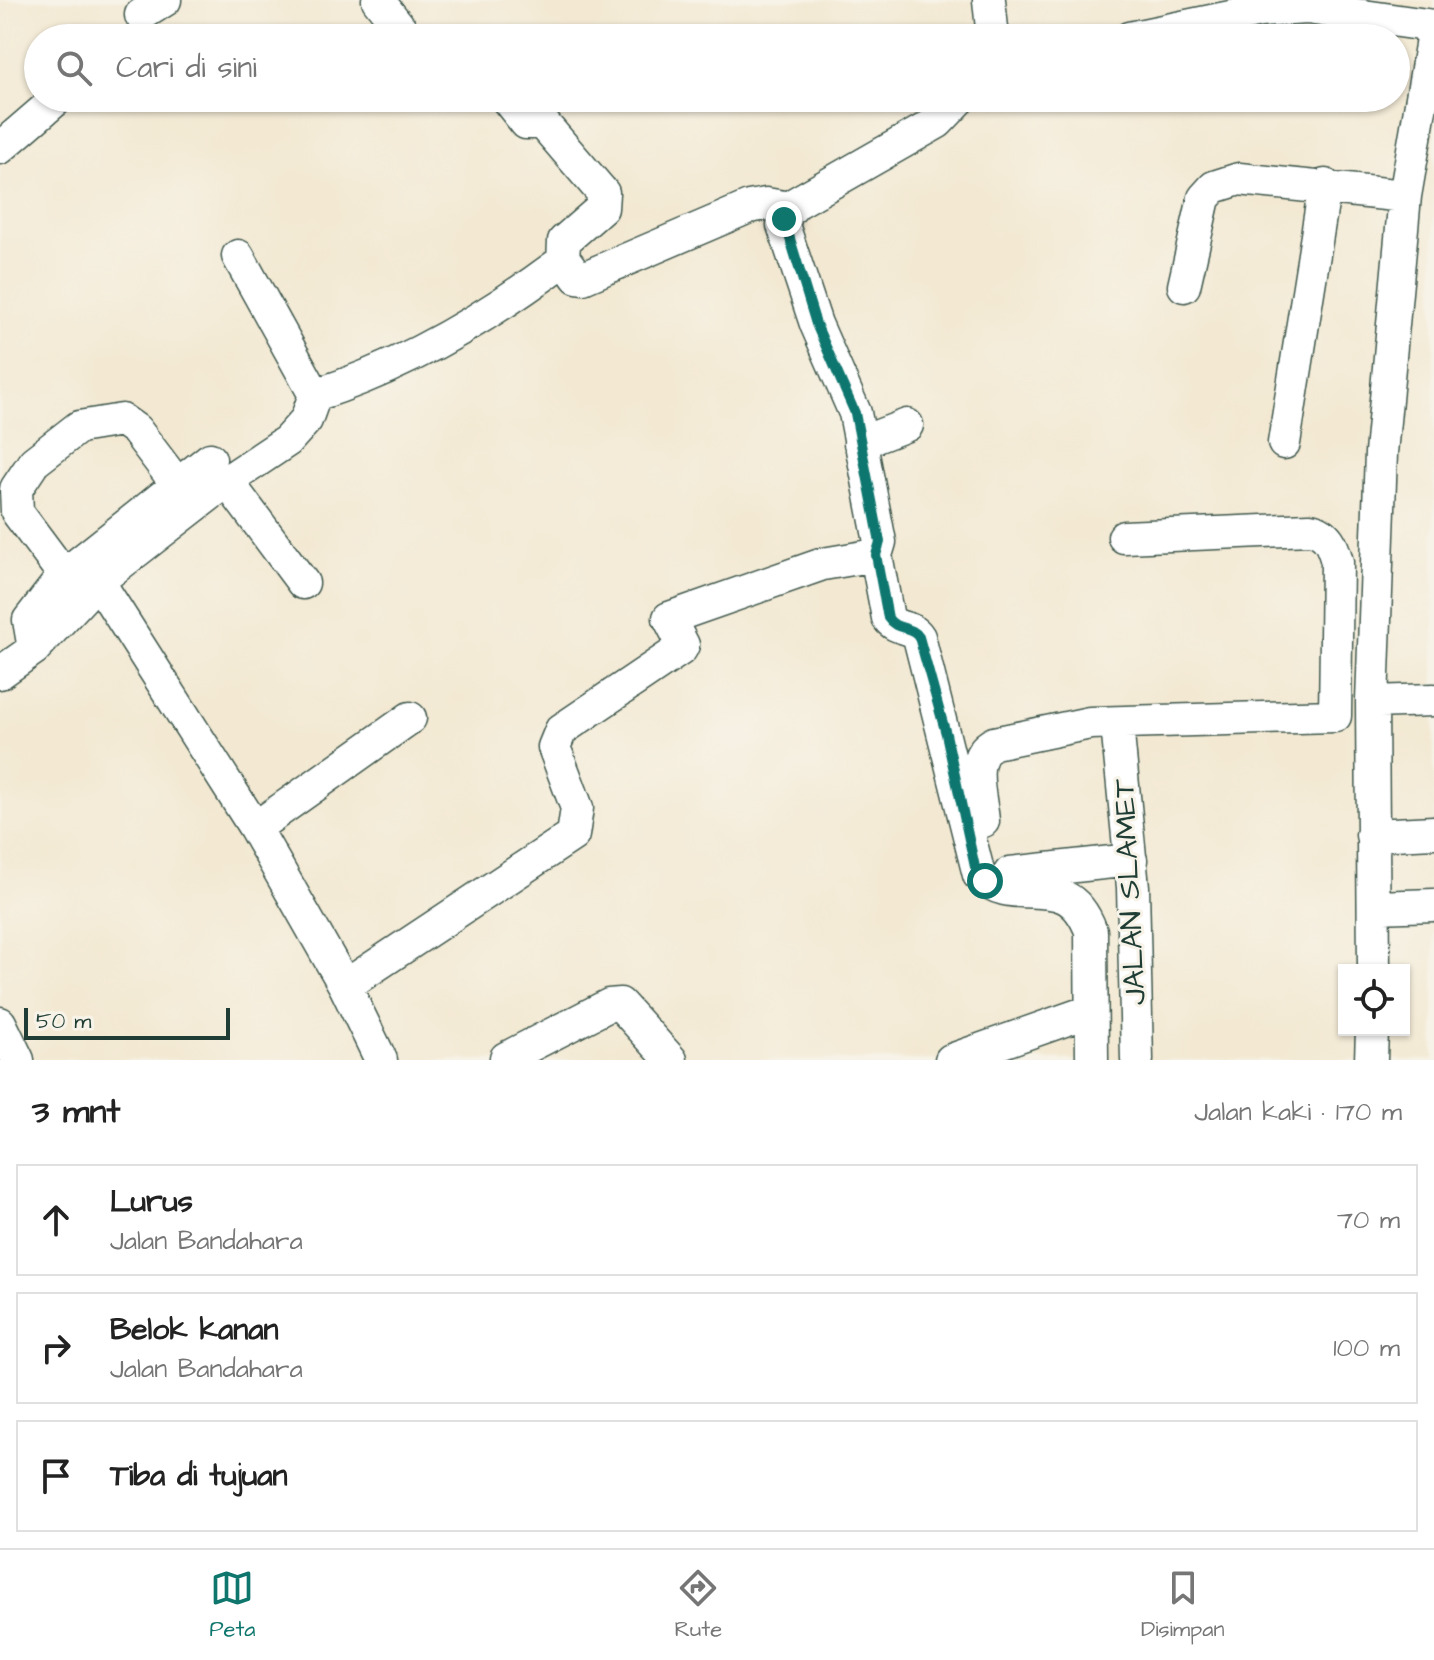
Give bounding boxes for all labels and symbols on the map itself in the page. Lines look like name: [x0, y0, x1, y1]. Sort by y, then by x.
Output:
route end: [766, 201, 802, 237]
street label: JALAN SLAMET: [1103, 777, 1157, 1006]
route start: [967, 863, 1003, 899]
scale bar: [24, 1004, 230, 1040]

